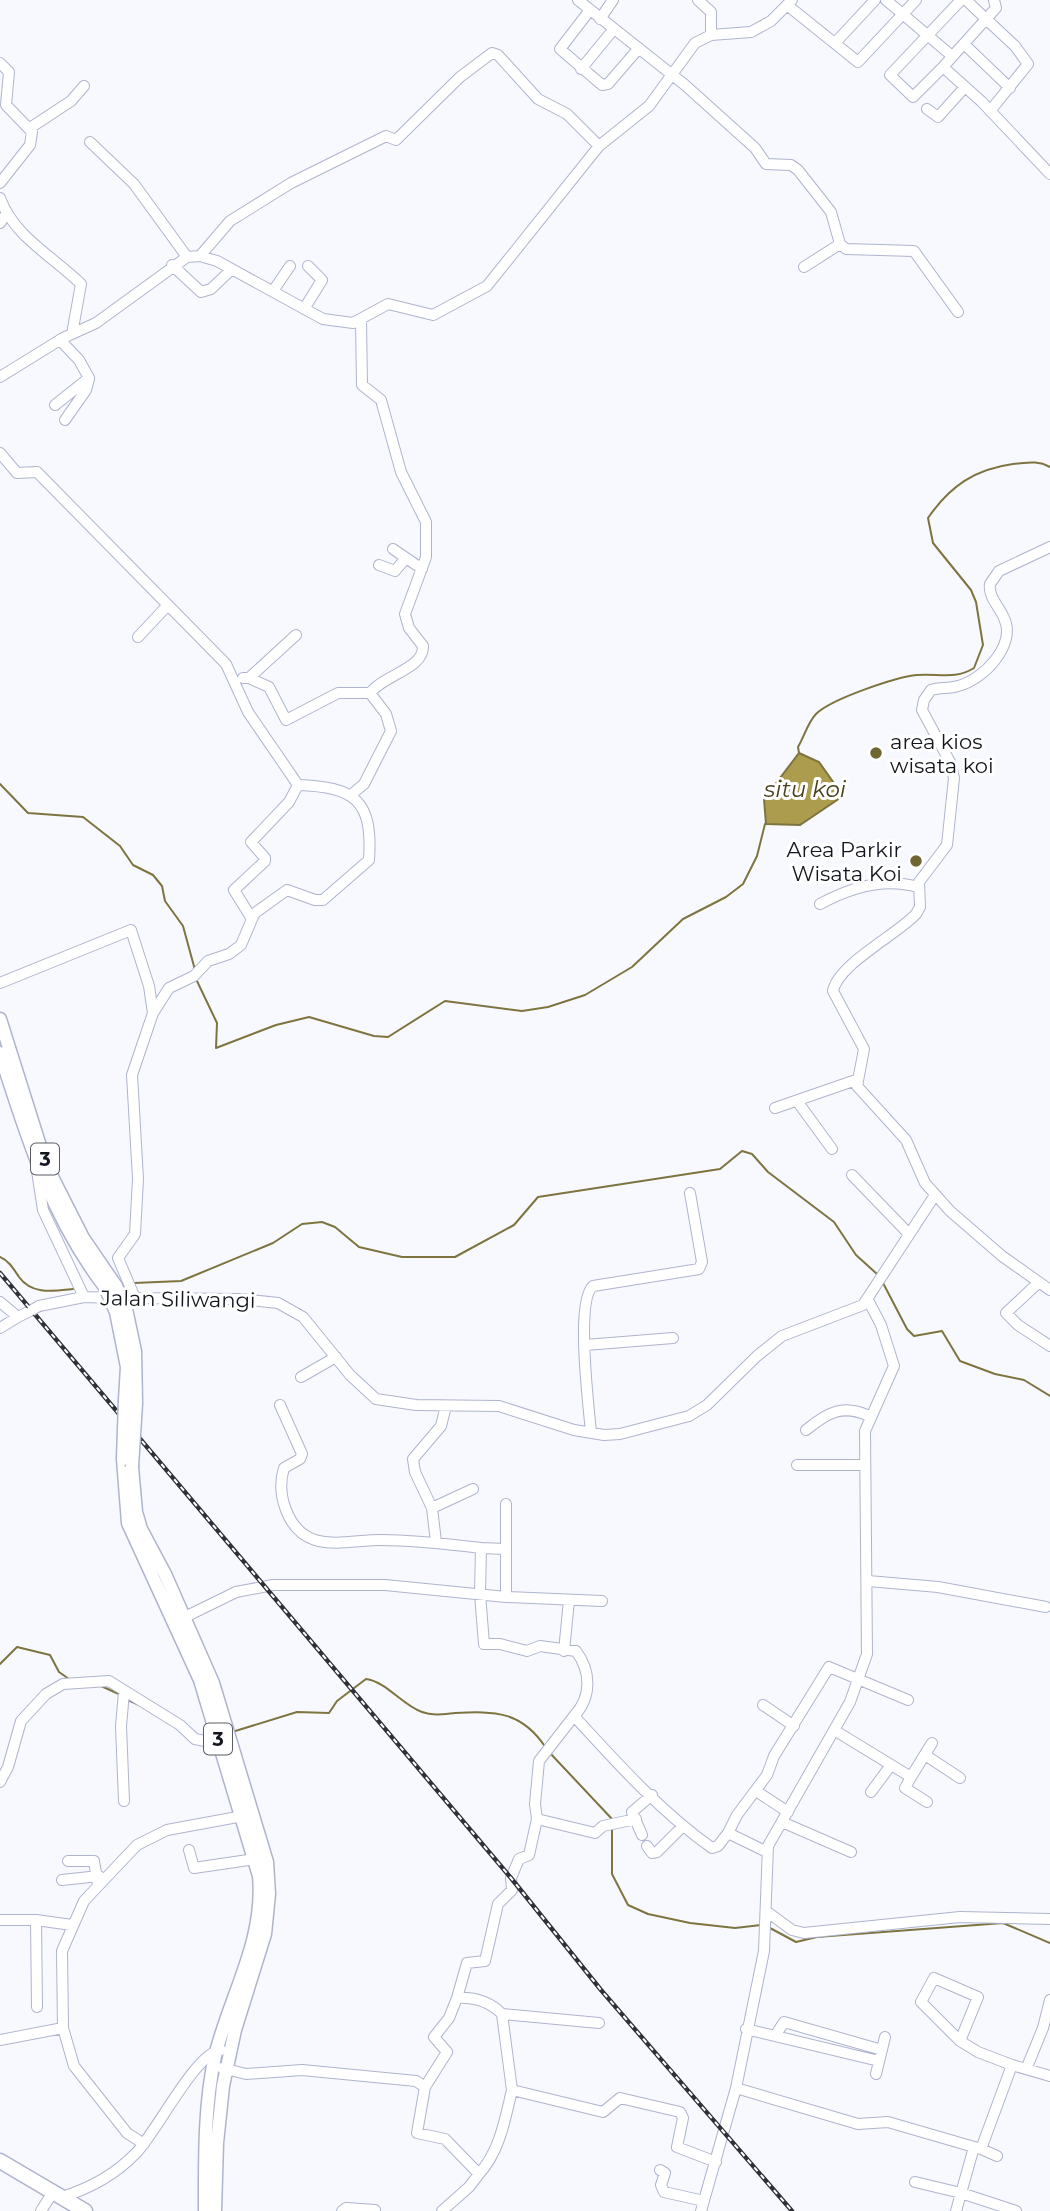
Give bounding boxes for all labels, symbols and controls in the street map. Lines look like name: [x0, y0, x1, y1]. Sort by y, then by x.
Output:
place label: area kios wisata koi: [890, 729, 994, 778]
marker: area kios wisata koi: [868, 745, 884, 761]
water label: situ koi: [763, 775, 847, 803]
place label: Area Parkir Wisata Koi: [786, 837, 902, 886]
marker: Area Parkir Wisata Koi: [908, 853, 924, 869]
road number: 3: [31, 1144, 59, 1175]
street label: Jalan Siliwangi: [99, 1285, 256, 1313]
road number: 3: [204, 1723, 232, 1754]

